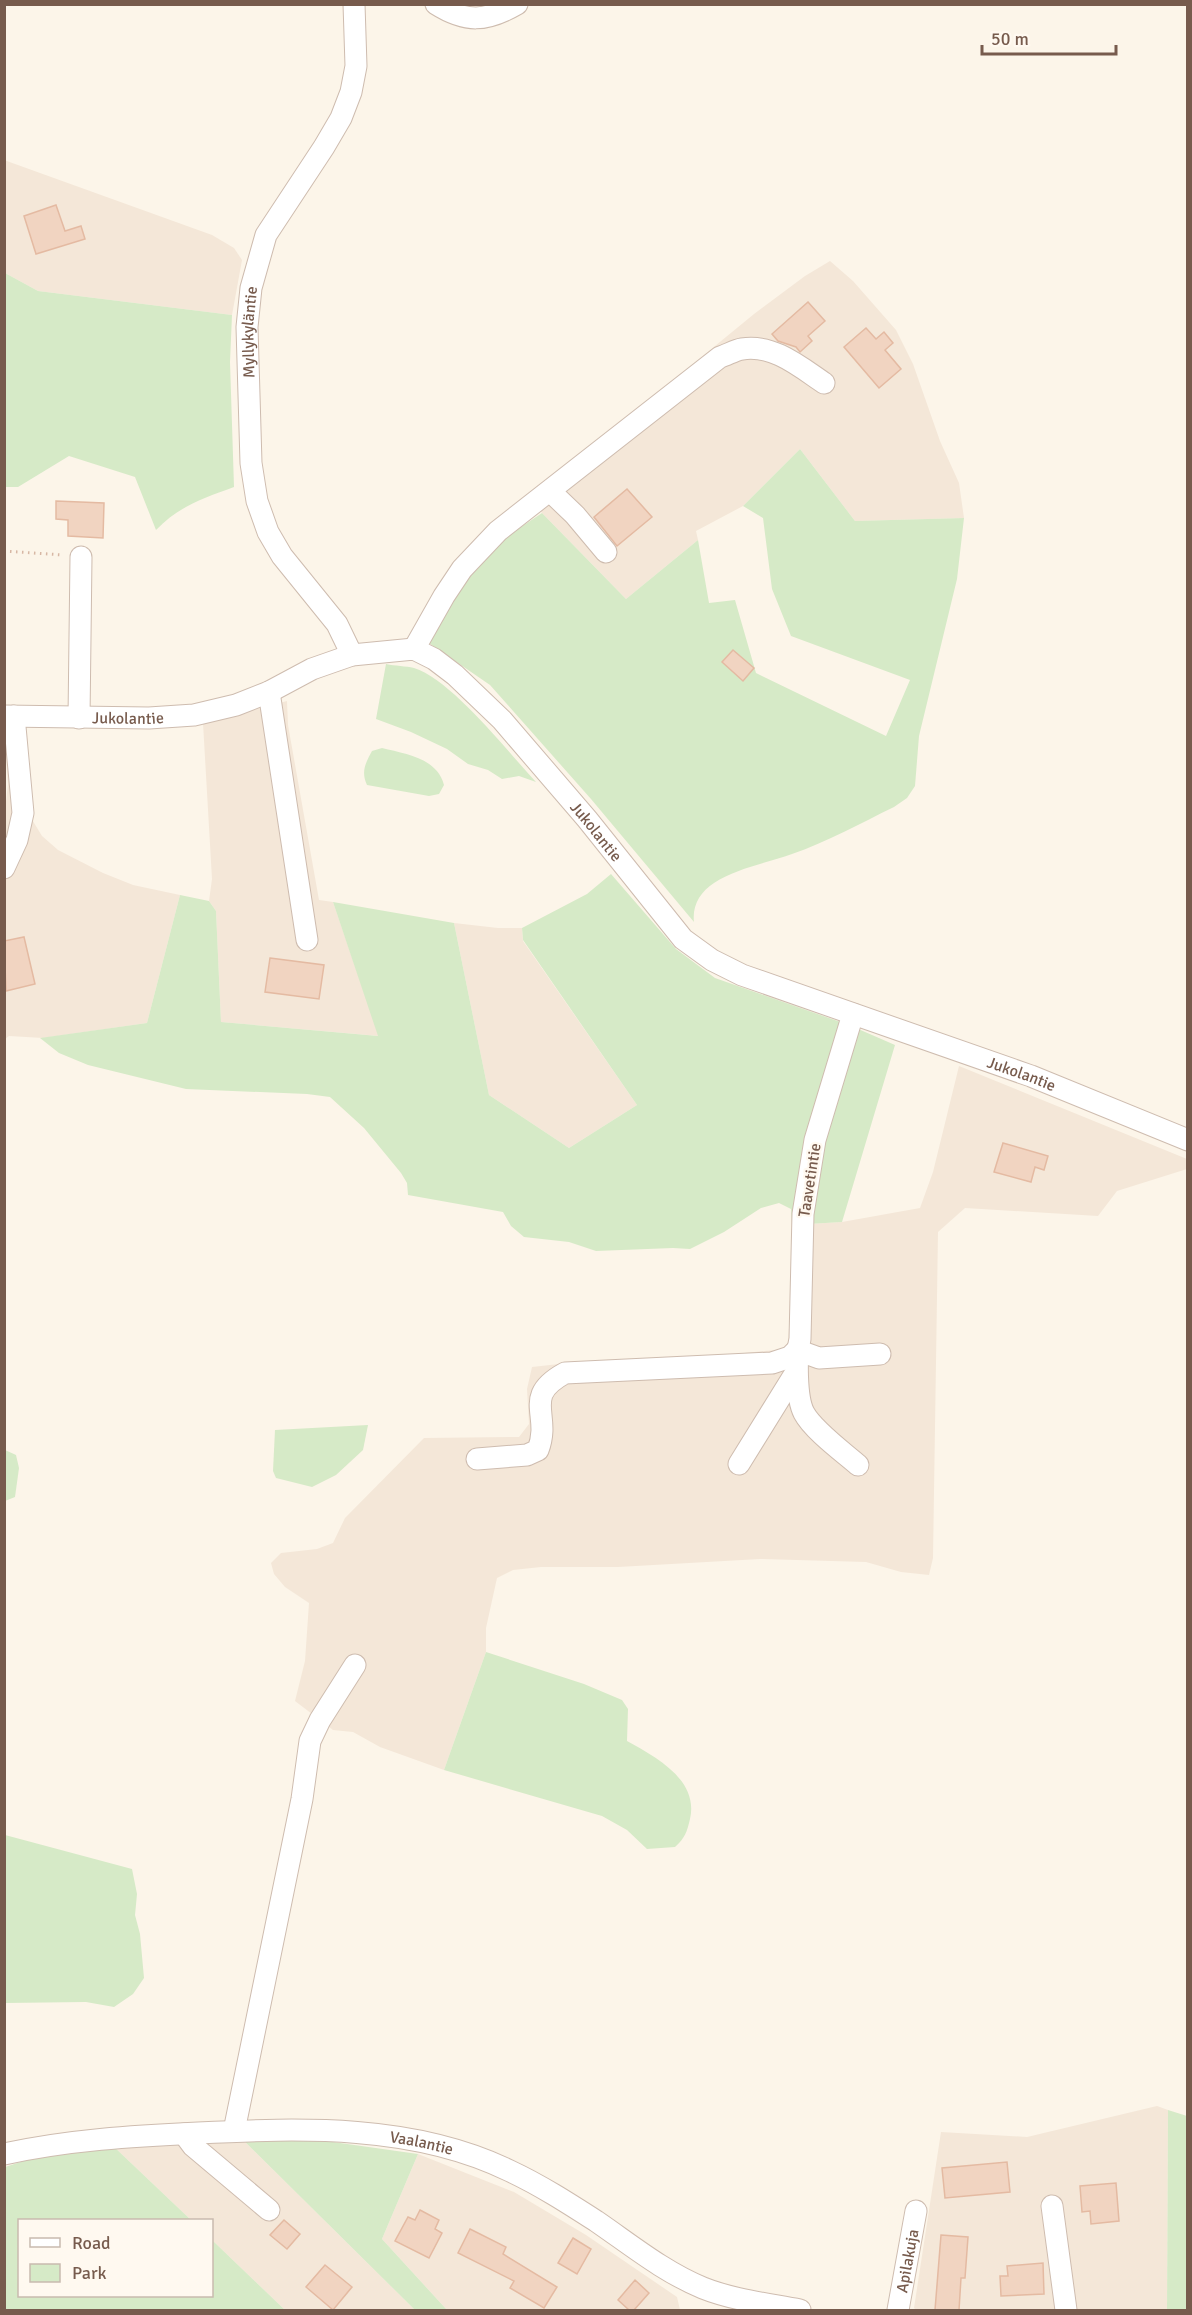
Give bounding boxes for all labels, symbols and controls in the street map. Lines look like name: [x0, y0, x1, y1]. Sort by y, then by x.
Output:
scale bar: [982, 18, 1116, 56]
text: 50 m: [991, 28, 1029, 50]
street label: Myllykyläntie: [238, 285, 262, 378]
street label: Jukolantie: [92, 708, 165, 729]
street label: Jukolantie: [565, 798, 626, 866]
street label: Jukolantie: [984, 1052, 1059, 1096]
street label: Taavetintie: [794, 1142, 826, 1219]
street label: Vaalantie: [389, 2127, 456, 2160]
legend: [18, 2219, 213, 2297]
street label: Apilakuja: [892, 2227, 924, 2295]
text: Road: [72, 2232, 111, 2254]
text: Park: [72, 2262, 107, 2284]

